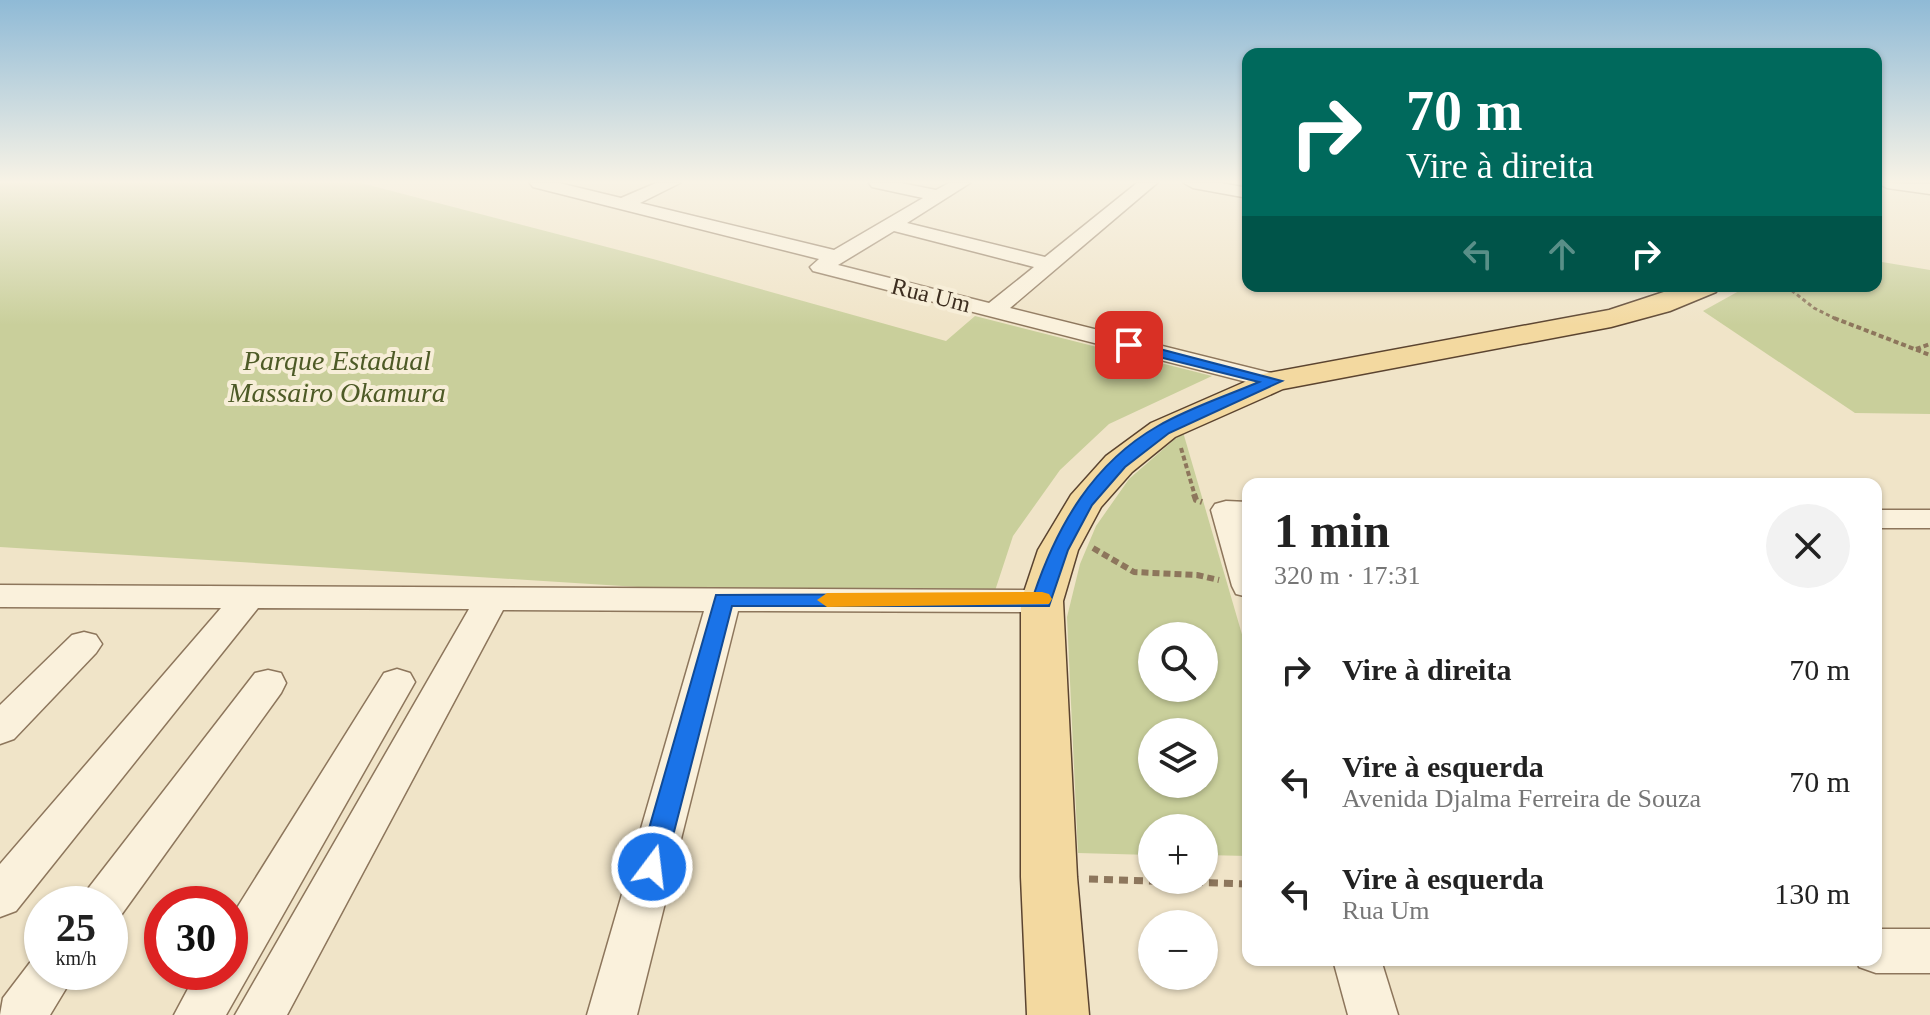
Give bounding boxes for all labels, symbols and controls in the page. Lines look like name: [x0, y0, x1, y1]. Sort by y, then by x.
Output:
icon: right: [1274, 80, 1378, 184]
text: 70 m: [1406, 80, 1523, 142]
text: Vire à direita: [1406, 146, 1594, 186]
icon: left: [1456, 232, 1500, 276]
icon: ahead: [1540, 232, 1584, 276]
icon: right: [1624, 232, 1668, 276]
street label: Rua Um: [889, 273, 974, 317]
pin: [1095, 311, 1163, 379]
icon: arrive: [1107, 323, 1151, 367]
park label: Parque Estadual Massairo Okamura: [227, 345, 446, 408]
text: 1 min: [1274, 504, 1390, 557]
button: close: [1766, 504, 1850, 588]
text: 320 m · 17:31: [1274, 561, 1421, 590]
map controls: [1138, 622, 1218, 990]
button: search: [1138, 622, 1218, 702]
icon: right: [1274, 648, 1318, 692]
text: Vire à direita: [1342, 653, 1511, 686]
text: 70 m: [1789, 653, 1850, 686]
button: layers: [1138, 718, 1218, 798]
text: Vire à esquerda: [1342, 750, 1544, 783]
icon: left: [1274, 760, 1318, 804]
text: 70 m: [1789, 765, 1850, 798]
text: Avenida Djalma Ferreira de Souza: [1342, 784, 1701, 813]
button: +: [1138, 814, 1218, 894]
position arrow: [610, 825, 694, 909]
text: Vire à esquerda: [1342, 862, 1544, 895]
icon: left: [1274, 872, 1318, 916]
text: 130 m: [1774, 877, 1850, 910]
speed limit sign: 30: [144, 886, 248, 990]
text: Rua Um: [1342, 896, 1429, 925]
text: 25: [56, 905, 96, 950]
button: −: [1138, 910, 1218, 990]
text: km/h: [55, 947, 97, 969]

